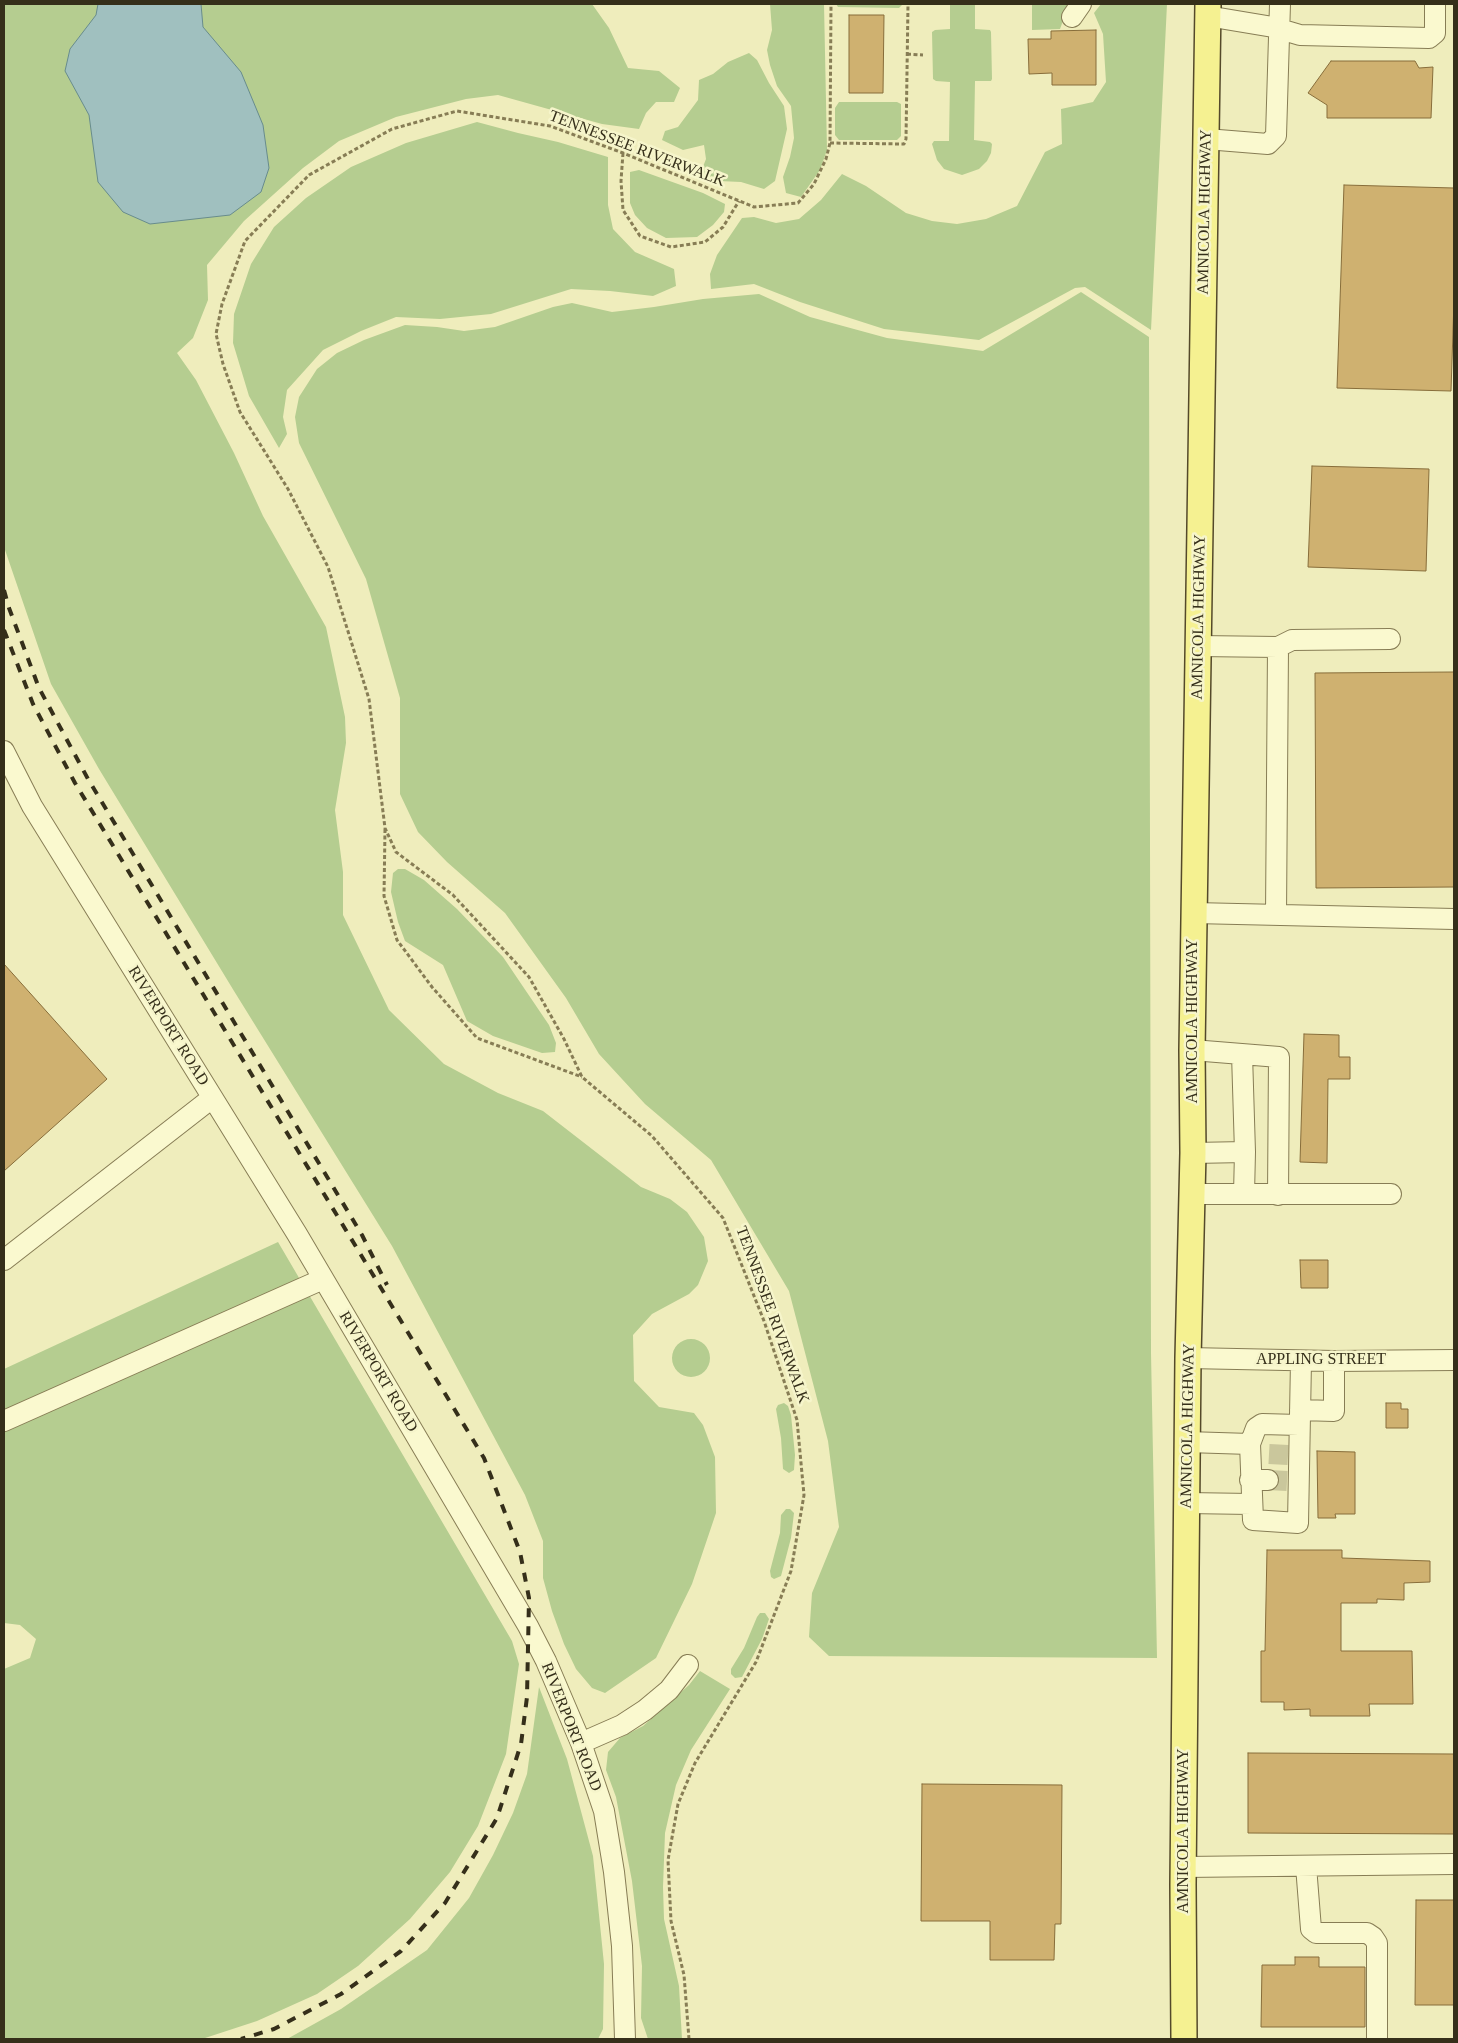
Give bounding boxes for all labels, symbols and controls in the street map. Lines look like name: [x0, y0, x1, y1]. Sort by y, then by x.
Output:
street label: TENNESSEE RIVERWALK: [546, 107, 728, 191]
street label: AMNICOLA HIGHWAY: [1194, 129, 1216, 295]
street label: AMNICOLA HIGHWAY: [1188, 534, 1210, 700]
street label: AMNICOLA HIGHWAY: [1183, 938, 1203, 1104]
street label: RIVERPORT ROAD: [123, 963, 213, 1089]
street label: TENNESSEE RIVERWALK: [731, 1224, 813, 1406]
street label: RIVERPORT ROAD: [334, 1308, 422, 1436]
street label: AMNICOLA HIGHWAY: [1177, 1343, 1199, 1509]
street label: APPLING STREET: [1256, 1350, 1386, 1370]
street label: RIVERPORT ROAD: [536, 1660, 606, 1794]
street label: AMNICOLA HIGHWAY: [1174, 1748, 1194, 1914]

